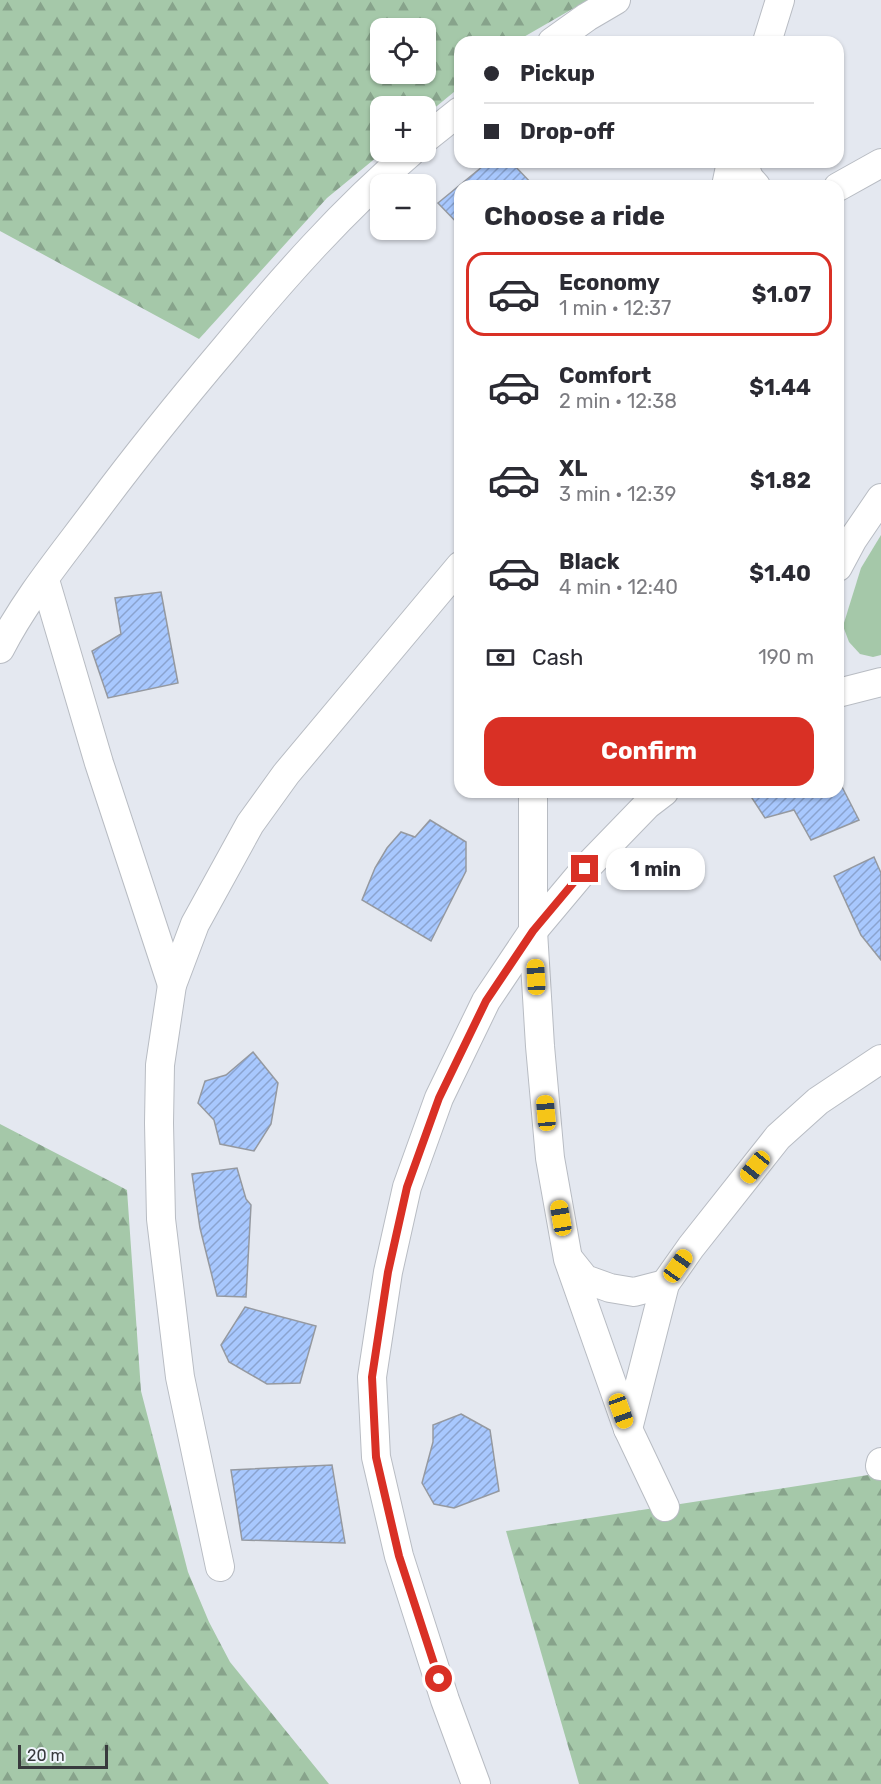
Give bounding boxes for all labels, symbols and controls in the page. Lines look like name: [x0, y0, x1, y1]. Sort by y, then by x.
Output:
map controls: [370, 18, 436, 240]
button: locate: [370, 18, 436, 84]
text: Pickup: [520, 60, 595, 87]
button: +: [370, 96, 436, 162]
text: Drop-off: [520, 118, 615, 145]
button: −: [370, 174, 436, 240]
text: Choose a ride: [484, 200, 665, 232]
icon: car: [487, 267, 541, 321]
text: Economy: [559, 269, 660, 296]
text: $1.07: [752, 281, 811, 308]
text: 1 min · 12:37: [559, 296, 671, 320]
icon: car: [487, 360, 541, 414]
text: Comfort: [559, 362, 651, 389]
text: $1.44: [749, 374, 811, 401]
text: 2 min · 12:38: [559, 389, 677, 413]
icon: car: [487, 453, 541, 507]
text: XL: [559, 455, 587, 482]
text: $1.82: [750, 467, 811, 494]
text: 3 min · 12:39: [559, 482, 676, 506]
icon: car: [487, 546, 541, 600]
text: Black: [559, 548, 620, 575]
text: $1.40: [749, 560, 811, 587]
text: 4 min · 12:40: [559, 575, 678, 599]
icon: cash: [484, 641, 517, 674]
text: Cash: [532, 644, 583, 671]
text: 190 m: [758, 645, 814, 669]
button: Confirm: [484, 717, 814, 786]
callout: 1 min: [606, 848, 705, 890]
route end: [571, 855, 598, 882]
text: 1 min: [630, 857, 681, 881]
car: [526, 959, 546, 995]
car: [535, 1094, 557, 1132]
car: [737, 1147, 773, 1187]
car: [549, 1199, 573, 1237]
car: [660, 1246, 696, 1286]
car: [606, 1391, 636, 1431]
route start: [425, 1665, 452, 1692]
scale bar: [18, 1742, 108, 1770]
text: 20 m: [27, 1746, 65, 1765]

